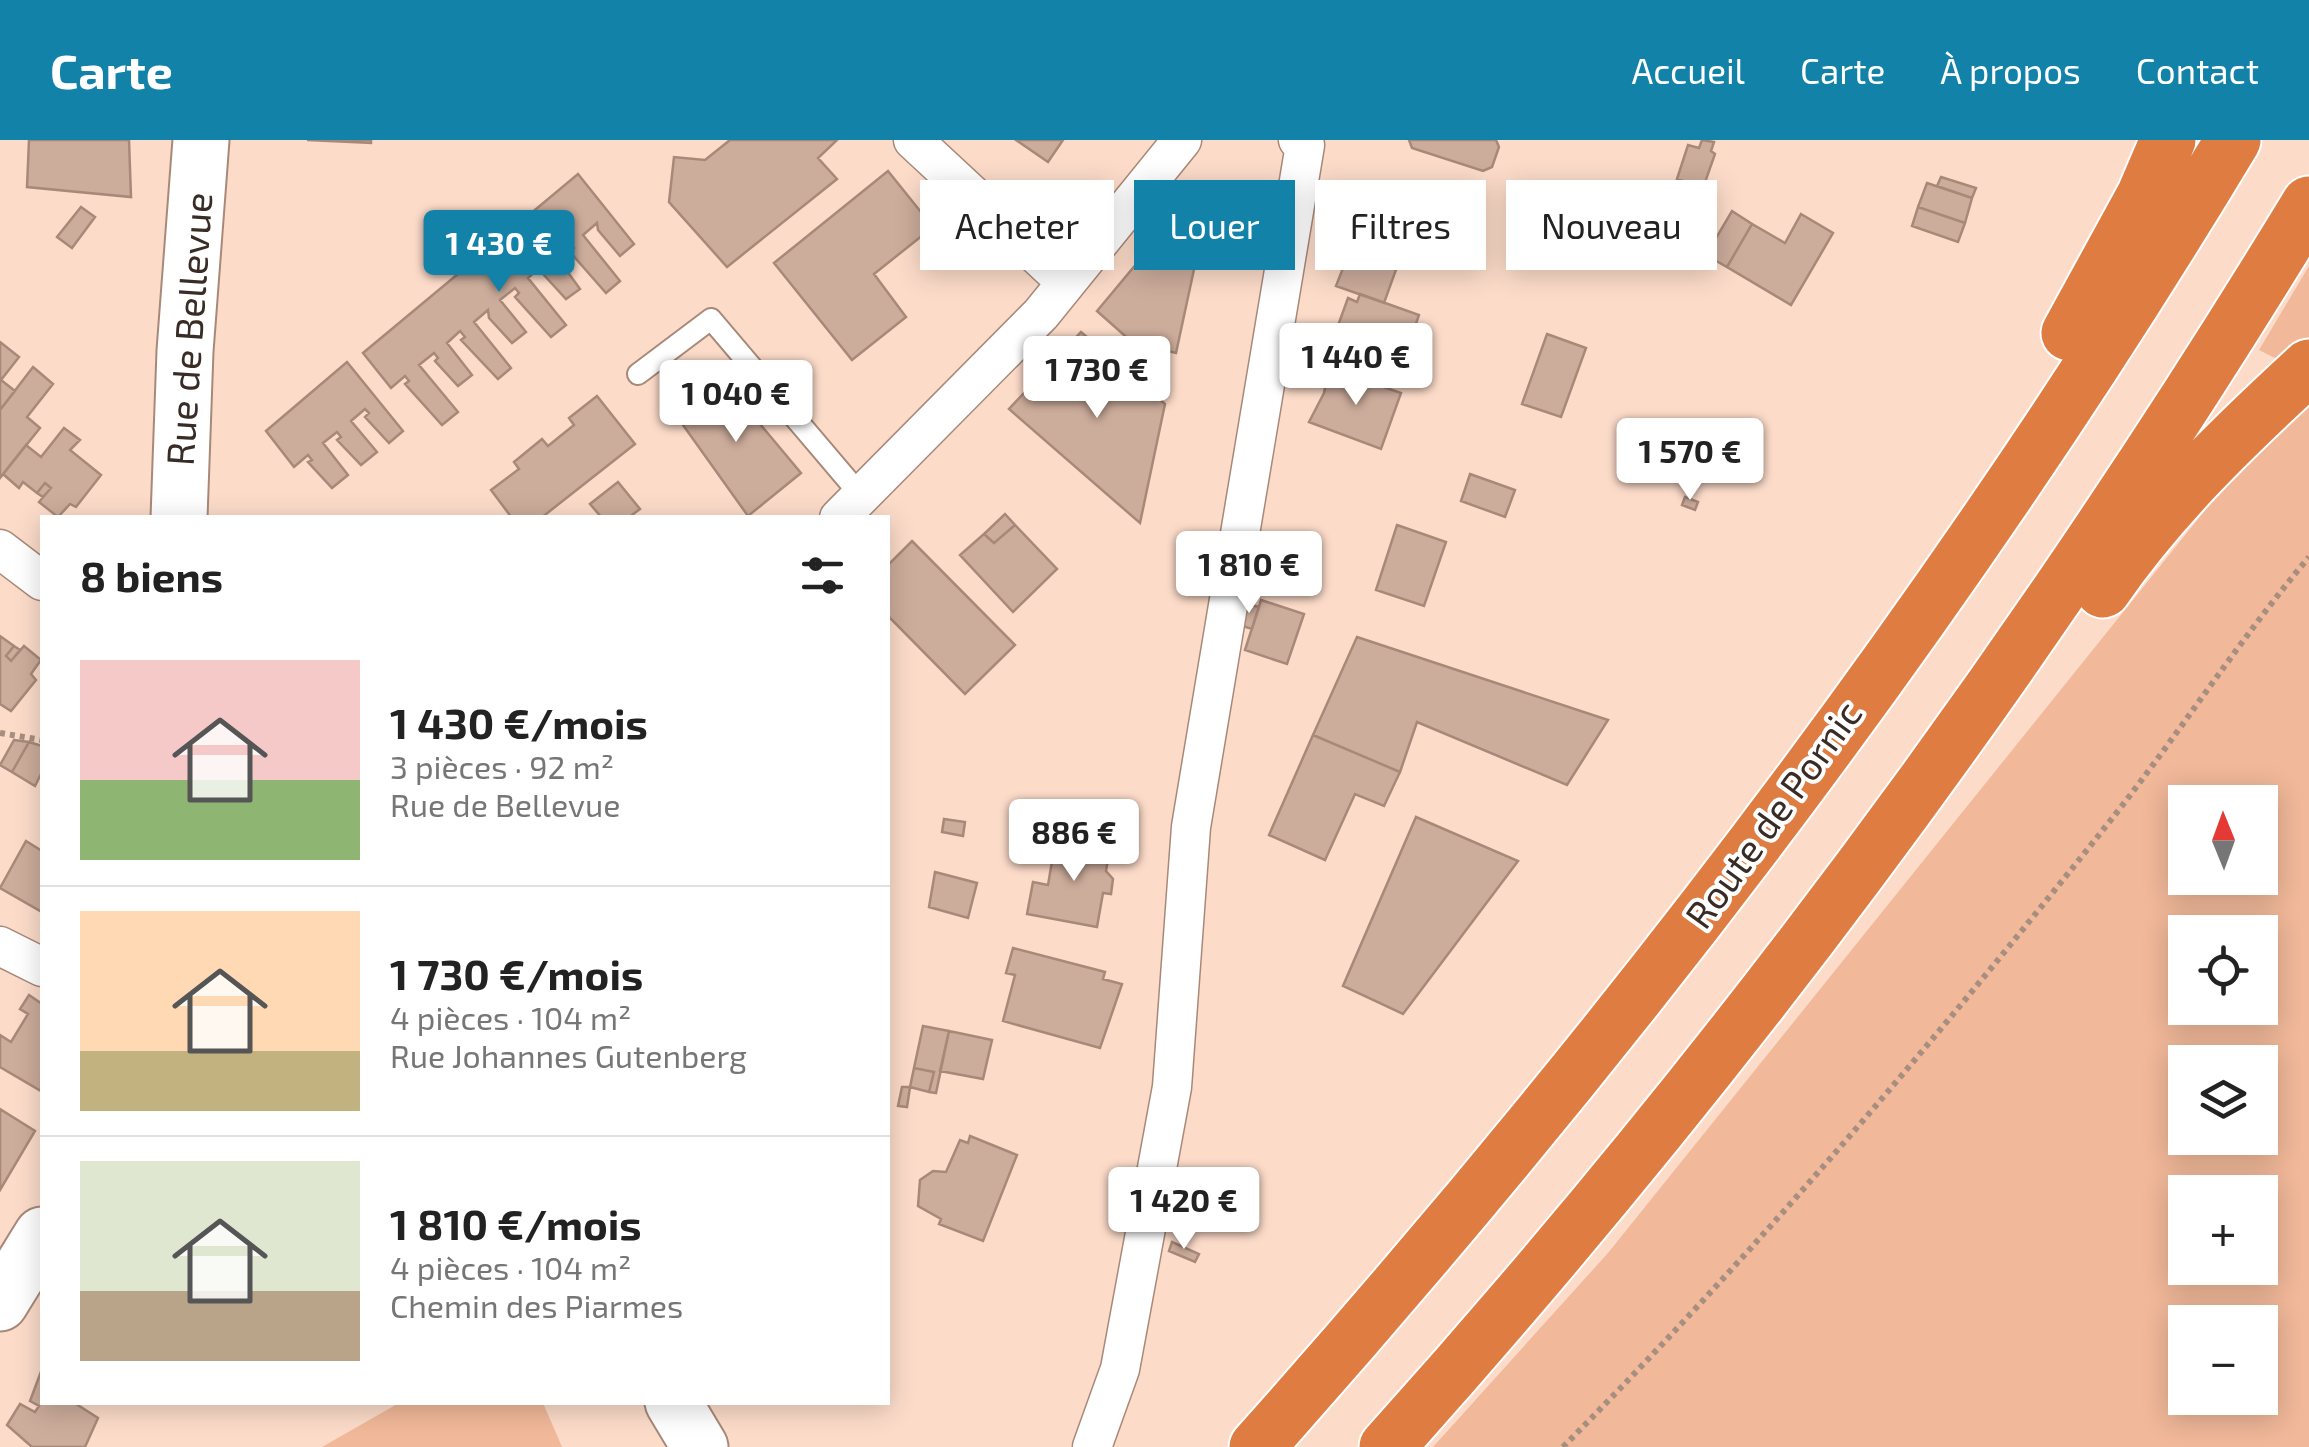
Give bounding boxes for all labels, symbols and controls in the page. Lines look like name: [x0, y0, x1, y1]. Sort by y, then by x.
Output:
text: Carte: [50, 41, 173, 99]
text: Accueil: [1631, 49, 1745, 91]
text: Carte: [1800, 49, 1885, 91]
text: À propos: [1940, 49, 2081, 91]
text: Contact: [2136, 49, 2259, 91]
chip: Acheter: [920, 180, 1114, 270]
chip: Louer: [1134, 180, 1295, 270]
chip: Filtres: [1315, 180, 1486, 270]
chip: Nouveau: [1506, 180, 1717, 270]
street label: Rue de Bellevue: [156, 191, 220, 467]
pin: 1 430 €: [407, 210, 591, 295]
text: 1 430 €: [446, 223, 552, 261]
pin: 1 440 €: [1264, 323, 1448, 408]
pin: 1 730 €: [1005, 336, 1189, 421]
text: 1 440 €: [1301, 336, 1411, 374]
text: 1 730 €: [1045, 349, 1149, 387]
pin: 1 040 €: [644, 360, 828, 445]
text: 1 040 €: [682, 373, 790, 411]
pin: 1 570 €: [1598, 418, 1782, 503]
text: 1 570 €: [1639, 431, 1741, 469]
pin: 1 810 €: [1157, 531, 1341, 616]
text: 1 810 €: [1198, 544, 1300, 582]
icon: filters: [795, 548, 850, 603]
text: 8 biens: [80, 550, 223, 600]
street label: Route de Pornic: [1675, 691, 1870, 936]
text: 1 430 €/mois: [390, 697, 648, 747]
icon: home: [160, 700, 280, 820]
text: 3 pièces · 92 m²: [390, 747, 614, 785]
text: Rue de Bellevue: [390, 785, 621, 823]
north arrow: [2168, 785, 2278, 895]
map controls: [2168, 785, 2278, 1415]
pin: 886 €: [1004, 799, 1144, 884]
text: 886 €: [1031, 812, 1117, 850]
button: locate: [2168, 915, 2278, 1025]
text: 1 730 €/mois: [390, 948, 643, 998]
icon: home: [160, 951, 280, 1071]
text: 4 pièces · 104 m²: [390, 998, 631, 1036]
text: Rue Johannes Gutenberg: [390, 1036, 747, 1074]
button: layers: [2168, 1045, 2278, 1155]
pin: 1 420 €: [1092, 1167, 1276, 1252]
button: +: [2168, 1175, 2278, 1285]
text: 1 420 €: [1130, 1180, 1238, 1218]
text: 1 810 €/mois: [390, 1198, 642, 1248]
icon: home: [160, 1201, 280, 1321]
text: 4 pièces · 104 m²: [390, 1248, 631, 1286]
text: Chemin des Piarmes: [390, 1286, 683, 1324]
button: −: [2168, 1305, 2278, 1415]

